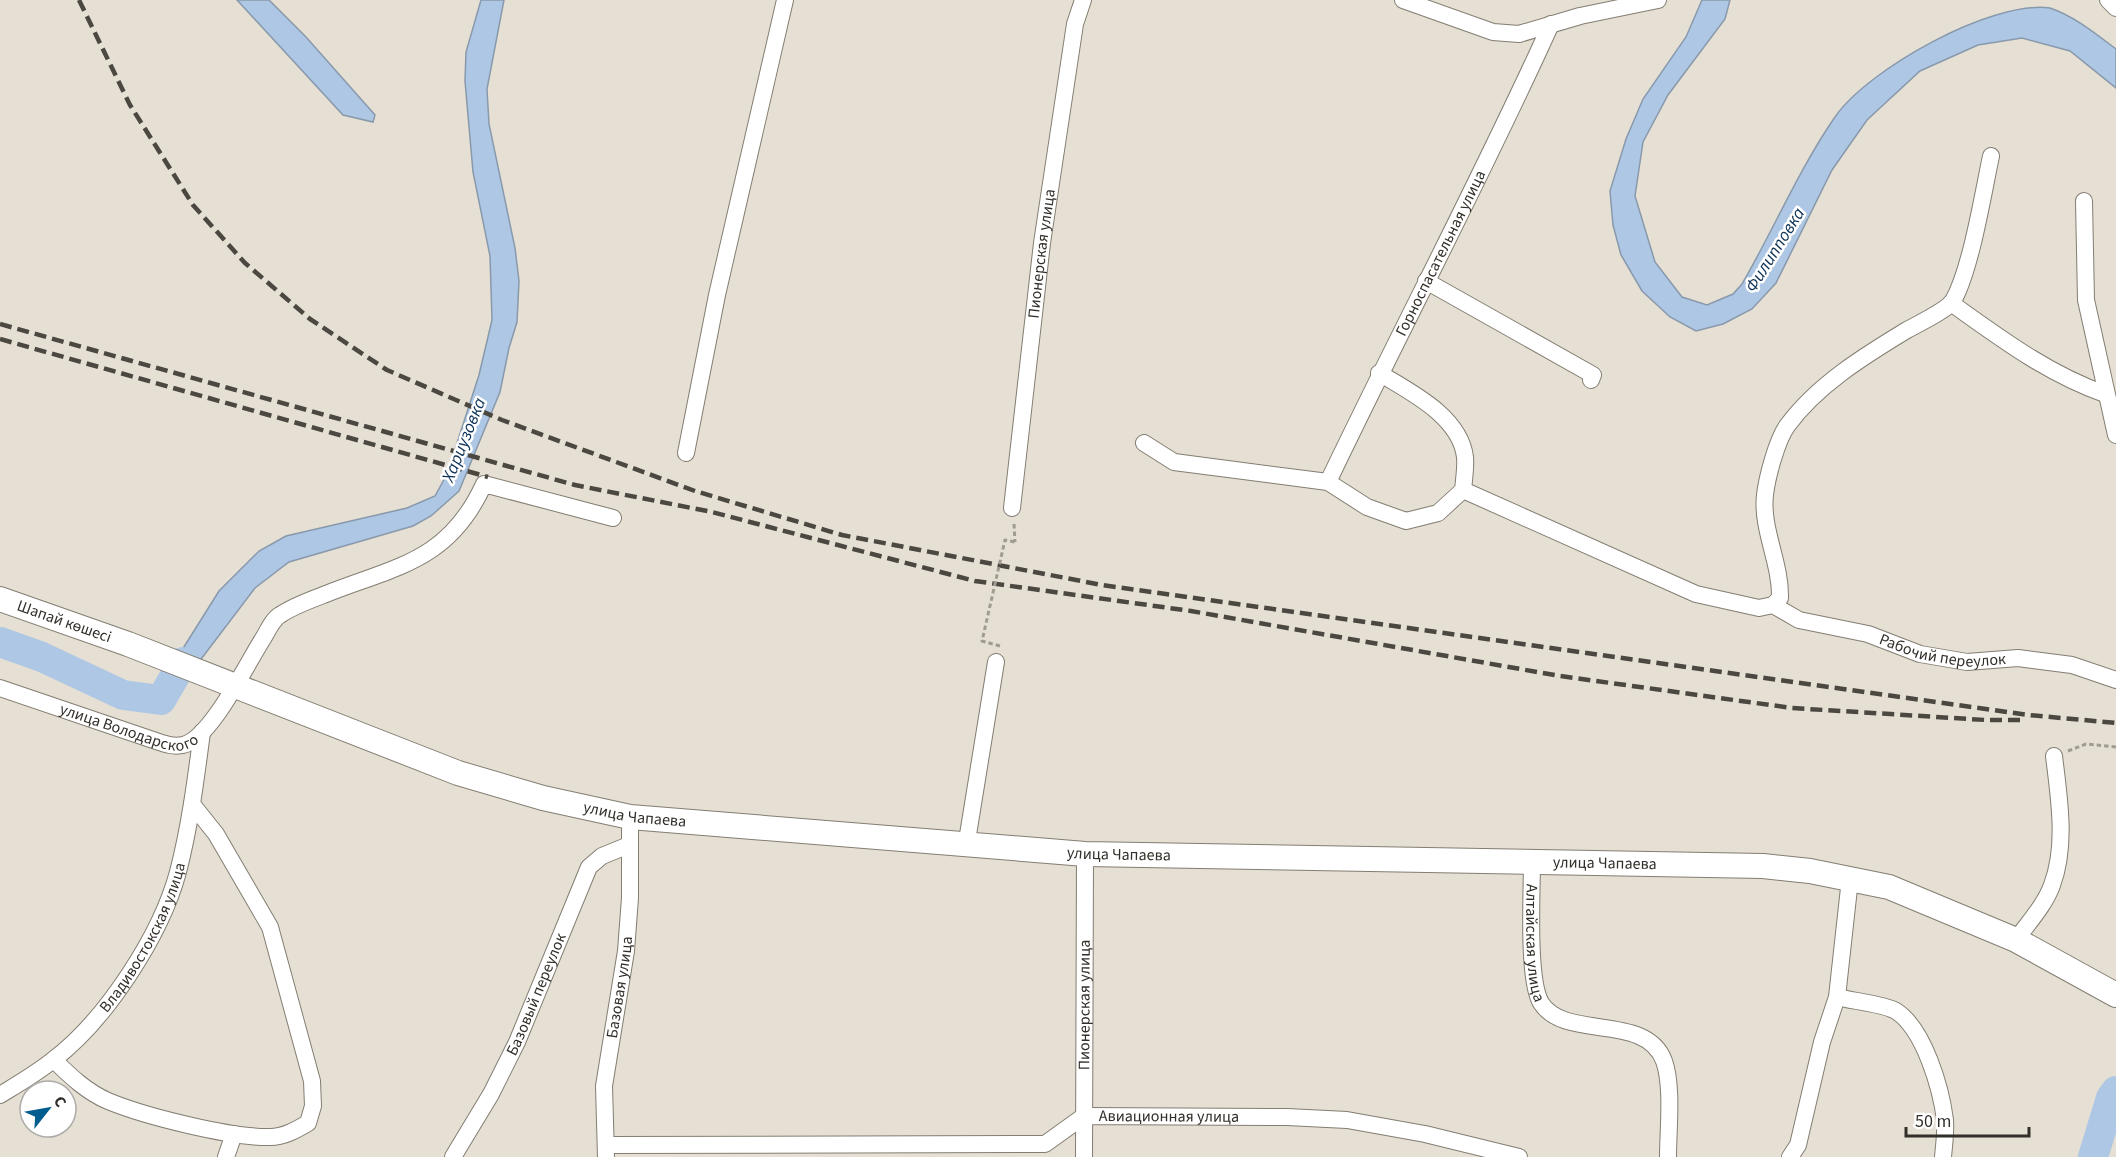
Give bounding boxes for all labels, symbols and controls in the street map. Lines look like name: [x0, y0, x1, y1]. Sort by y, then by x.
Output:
street label: Горноспасательная улица: [1390, 167, 1491, 340]
street label: Пионерская улица: [1023, 187, 1061, 320]
water label: Филипповка: [1739, 203, 1811, 297]
water label: Хариузовка: [435, 394, 492, 487]
street label: Шапай көшесі: [14, 595, 114, 648]
street label: Рабочий переулок: [1876, 628, 2007, 673]
street label: улица Володарского: [57, 698, 203, 757]
street label: улица Чапаева: [581, 796, 687, 833]
street label: улица Чапаева: [1066, 842, 1171, 867]
street label: улица Чапаева: [1553, 851, 1657, 875]
street label: Владивостокская улица: [94, 860, 191, 1017]
street label: Алтайская улица: [1520, 884, 1550, 1005]
street label: Базовый переулок: [501, 930, 572, 1060]
street label: Базовая улица: [601, 936, 638, 1040]
street label: Пионерская улица: [1073, 940, 1096, 1070]
north arrow: [18, 1079, 78, 1139]
text: С: [48, 1092, 72, 1111]
scale bar: [1906, 1100, 2029, 1138]
street label: Авиационная улица: [1099, 1105, 1239, 1128]
text: 50 m: [1915, 1109, 1951, 1134]

